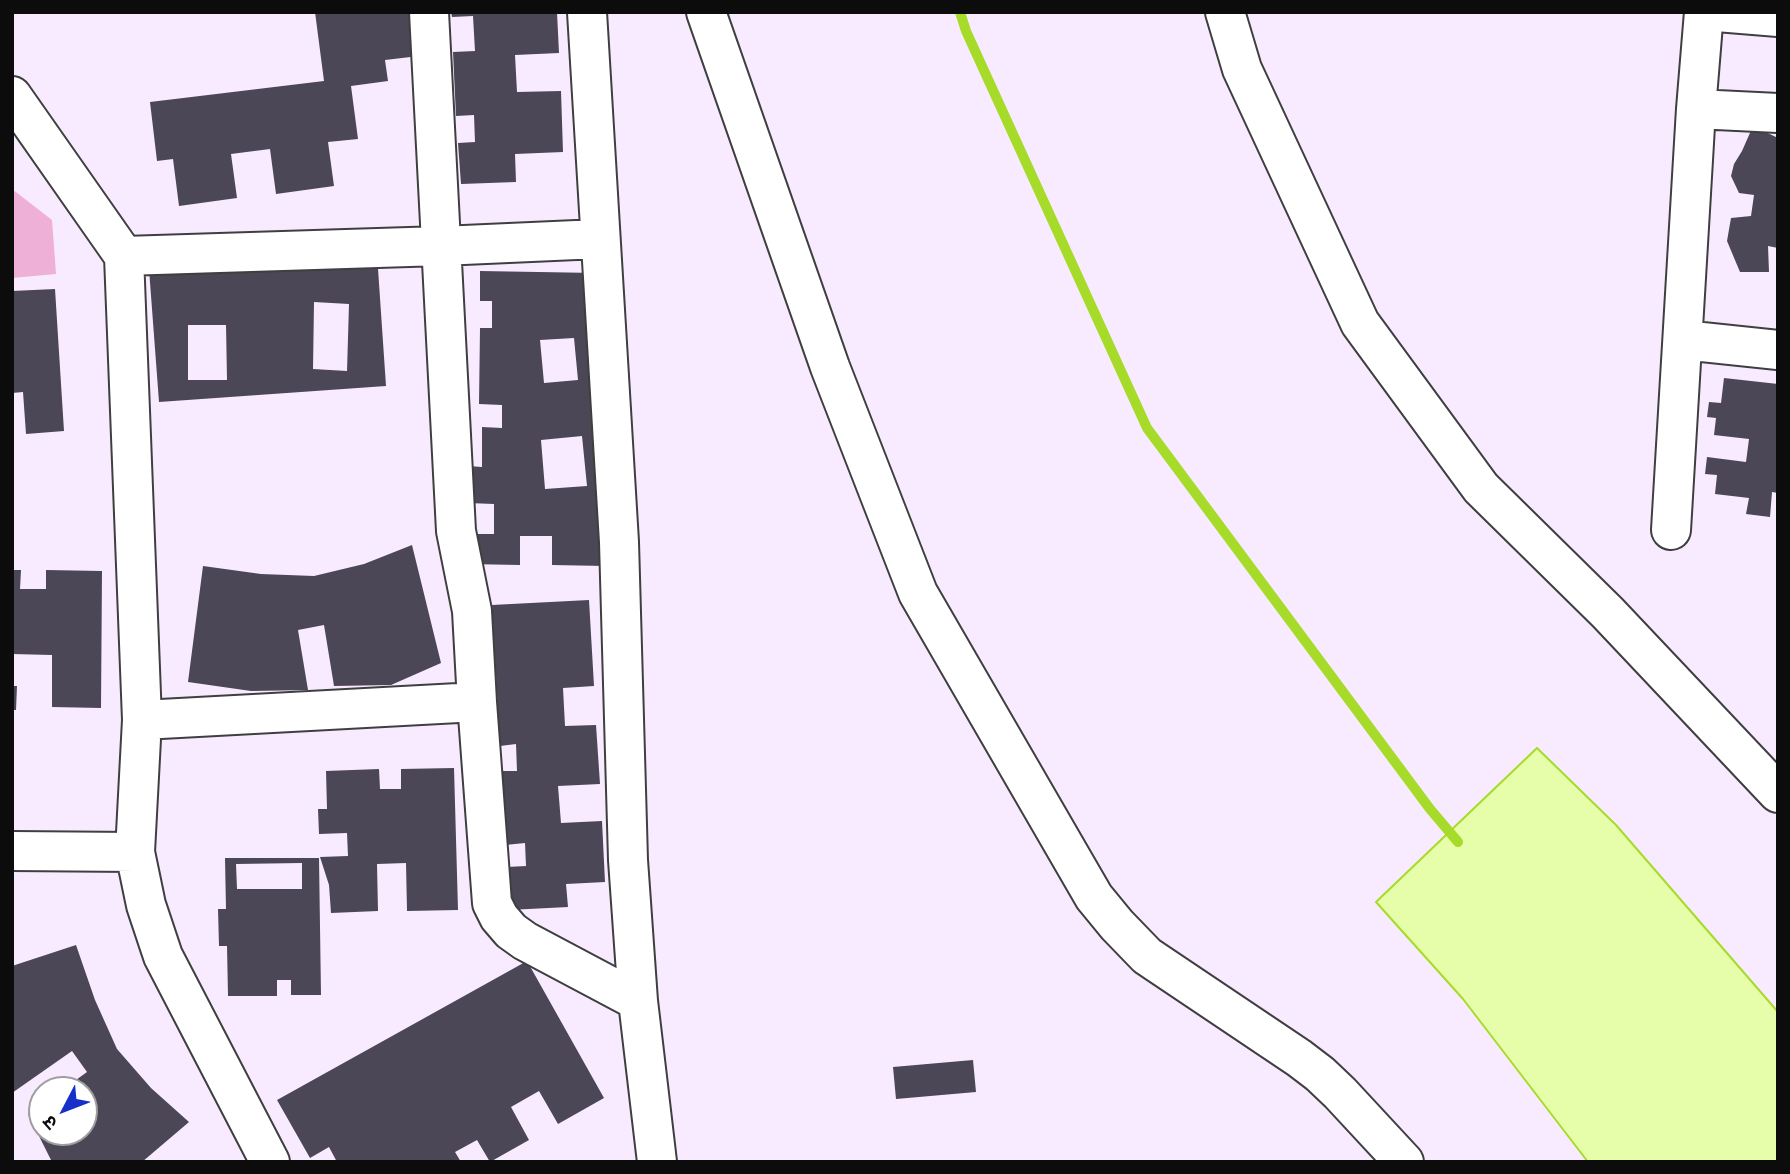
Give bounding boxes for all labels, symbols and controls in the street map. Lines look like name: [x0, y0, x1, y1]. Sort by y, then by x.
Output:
north arrow: [28, 1076, 98, 1146]
text: उ: [35, 1110, 63, 1137]

